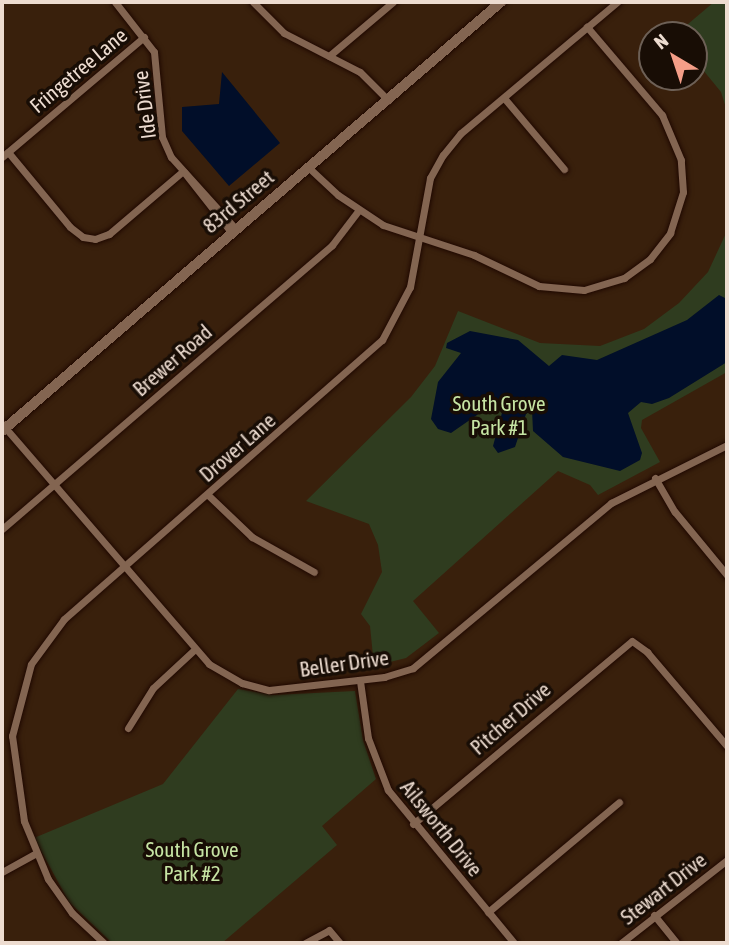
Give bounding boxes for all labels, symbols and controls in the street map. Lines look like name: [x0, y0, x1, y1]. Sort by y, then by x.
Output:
north arrow: [638, 21, 708, 91]
street label: Fringetree Lane: [24, 22, 132, 118]
text: N: [650, 29, 672, 53]
street label: Ide Drive: [127, 69, 161, 141]
street label: 83rd Street: [197, 164, 279, 238]
street label: Brewer Road: [127, 319, 217, 401]
park label: South Grove Park #1: [453, 390, 545, 440]
street label: Drover Lane: [194, 407, 280, 487]
street label: Beller Drive: [298, 644, 390, 682]
street label: Pitcher Drive: [465, 676, 555, 760]
street label: Ailsworth Drive: [396, 775, 488, 881]
park label: South Grove Park #2: [146, 836, 238, 886]
street label: Stewart Drive: [615, 847, 711, 929]

